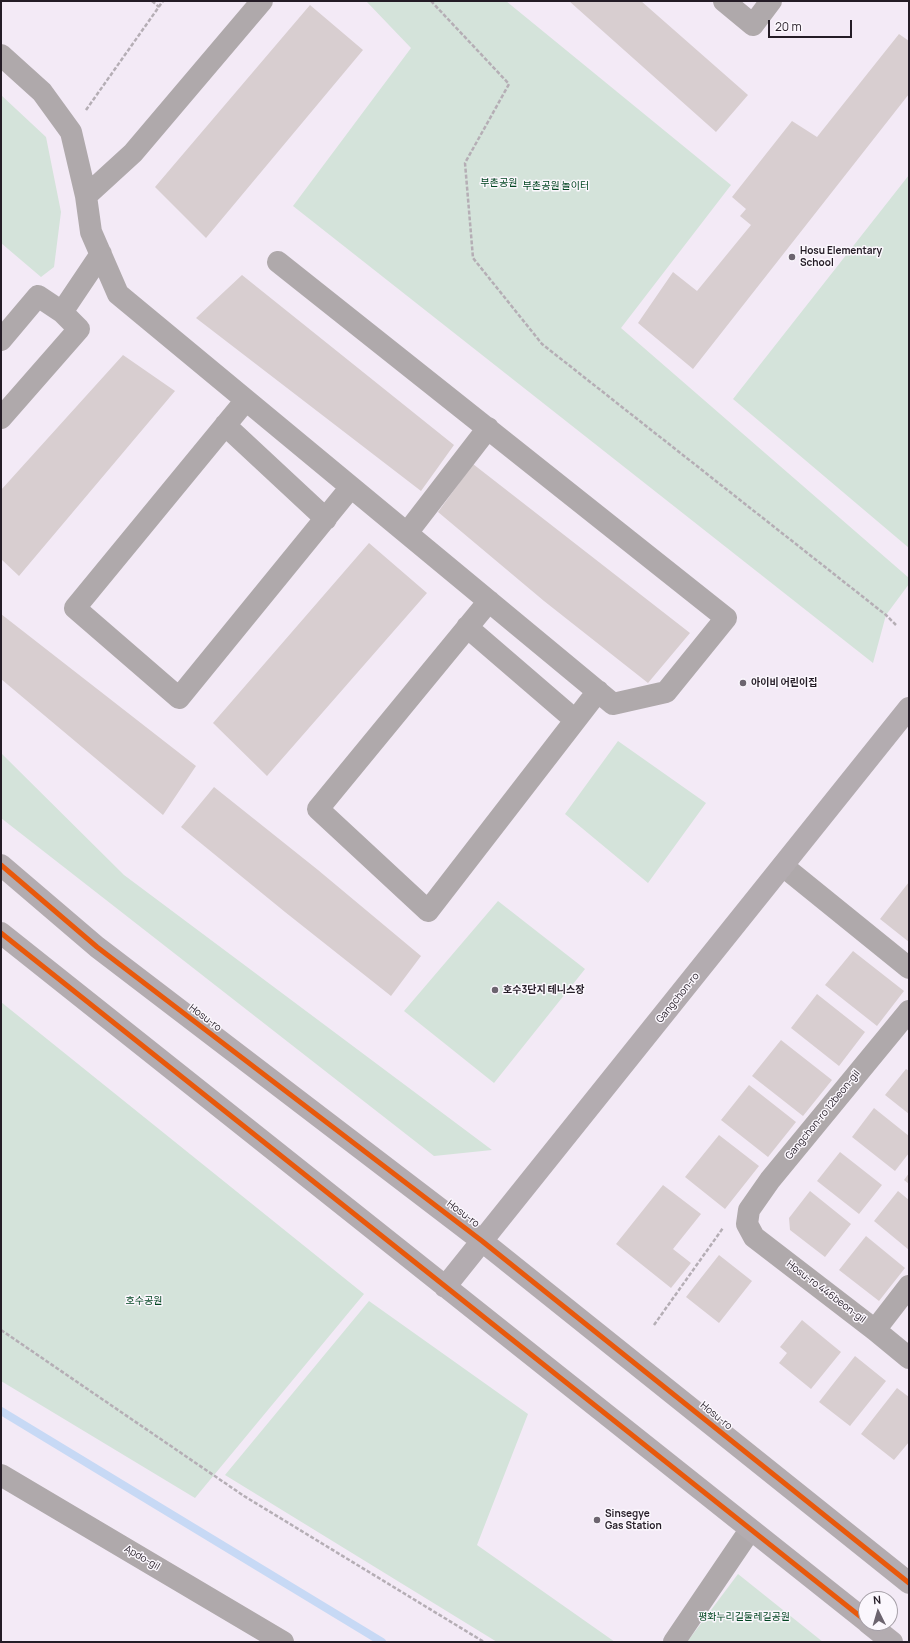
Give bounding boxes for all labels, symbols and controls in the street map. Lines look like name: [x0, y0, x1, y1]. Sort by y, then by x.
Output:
scale bar: [770, 12, 854, 38]
text: 20 m: [775, 18, 802, 35]
park label: 부촌공원: [481, 177, 517, 189]
park label: 부촌공원 놀이터: [523, 180, 589, 192]
place label: Hosu Elementary School: [800, 245, 882, 268]
marker: Hosu Elementary School: [787, 252, 797, 262]
place label: 아이비 어린이집: [751, 677, 817, 689]
marker: 아이비 어린이집: [738, 678, 748, 688]
street label: Gangchon-ro: [654, 970, 702, 1026]
place label: 호수3단지 테니스장: [503, 984, 584, 996]
marker: 호수3단지 테니스장: [490, 985, 500, 995]
street label: Hosu-ro: [186, 1002, 224, 1034]
street label: Gangchon-ro 12beon-gil: [783, 1068, 863, 1162]
street label: Hosu-ro: [444, 1198, 482, 1230]
street label: Hosu-ro 446beon-gil: [784, 1258, 868, 1326]
park label: 호수공원: [126, 1295, 162, 1307]
street label: Hosu-ro: [698, 1400, 734, 1432]
place label: Sinsegye Gas Station: [605, 1508, 662, 1532]
marker: Sinsegye Gas Station: [592, 1515, 602, 1525]
street label: Apdo-gil: [122, 1543, 162, 1573]
north arrow: [858, 1591, 898, 1631]
text: N: [872, 1592, 882, 1607]
park label: 평화누리길둘레길공원: [698, 1611, 790, 1623]

